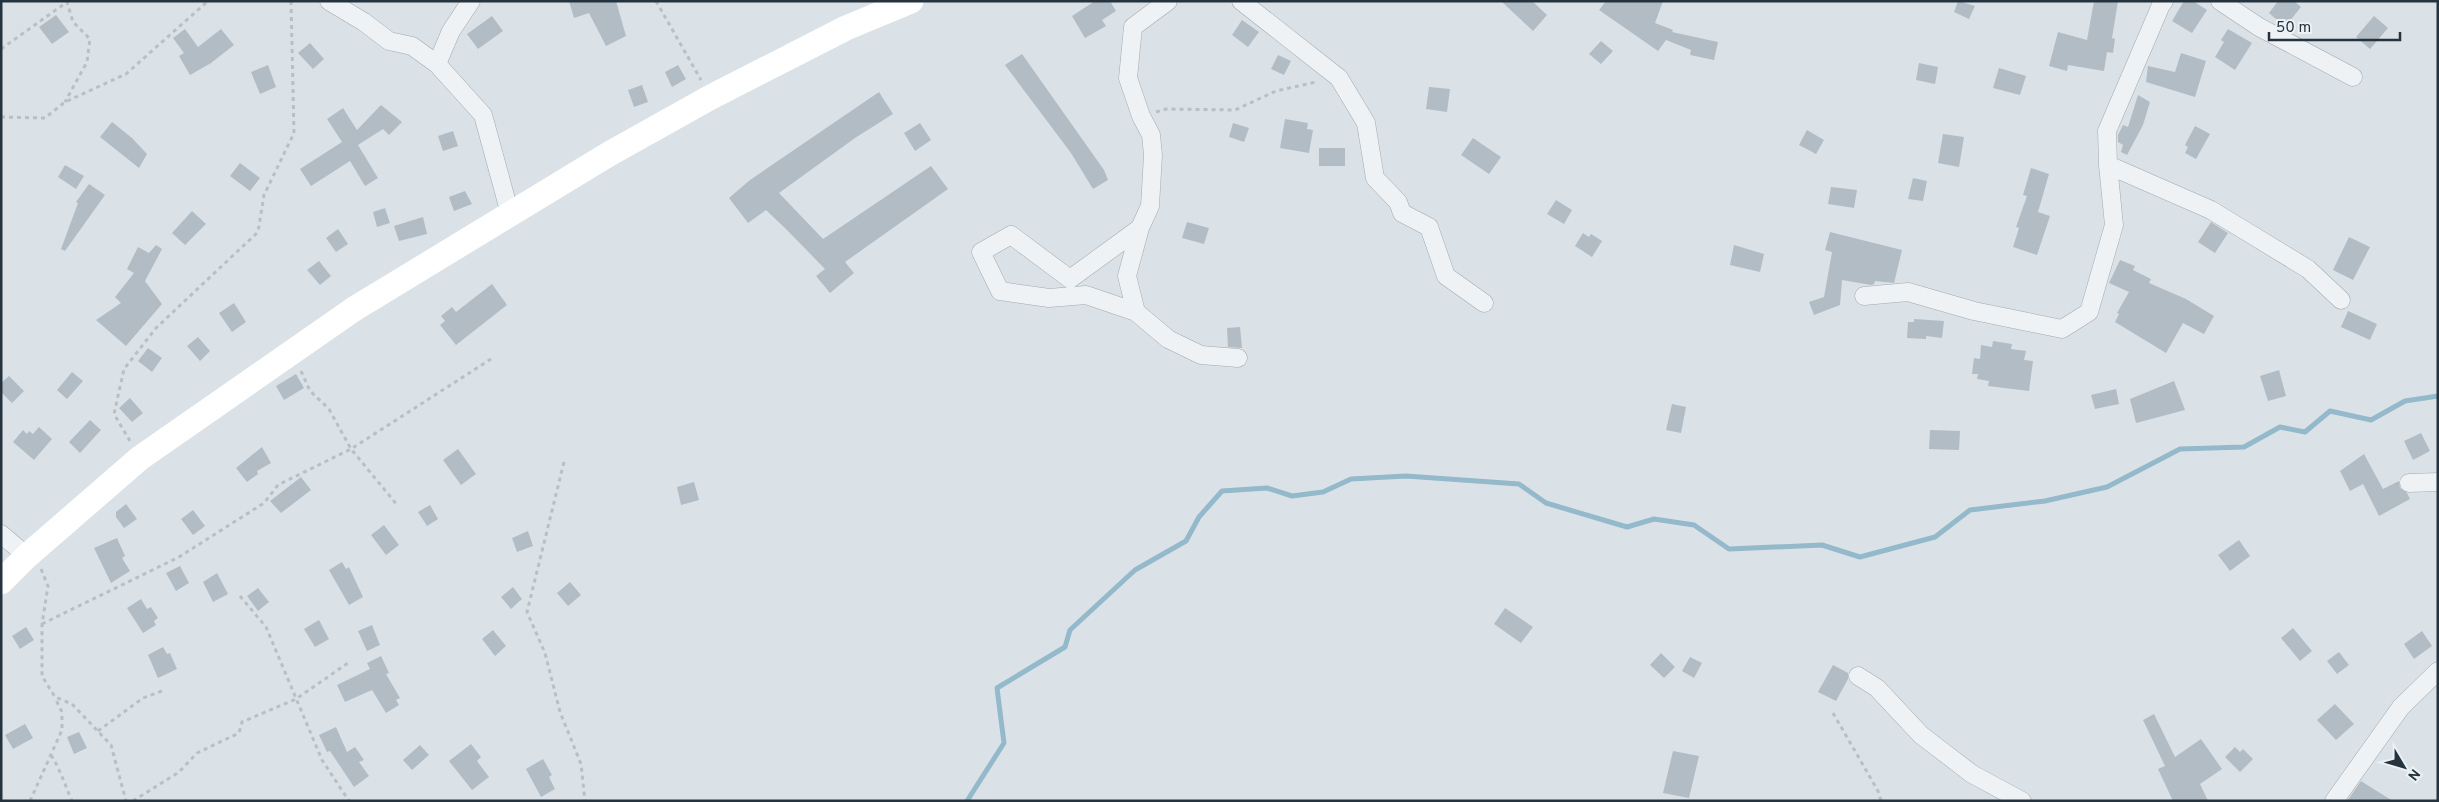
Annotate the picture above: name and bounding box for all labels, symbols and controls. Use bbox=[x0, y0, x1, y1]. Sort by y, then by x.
scale bar bbox=[2269, 10, 2400, 42]
text: 50 m bbox=[2276, 19, 2311, 38]
north arrow bbox=[2379, 742, 2429, 792]
text: N bbox=[2403, 765, 2423, 783]

